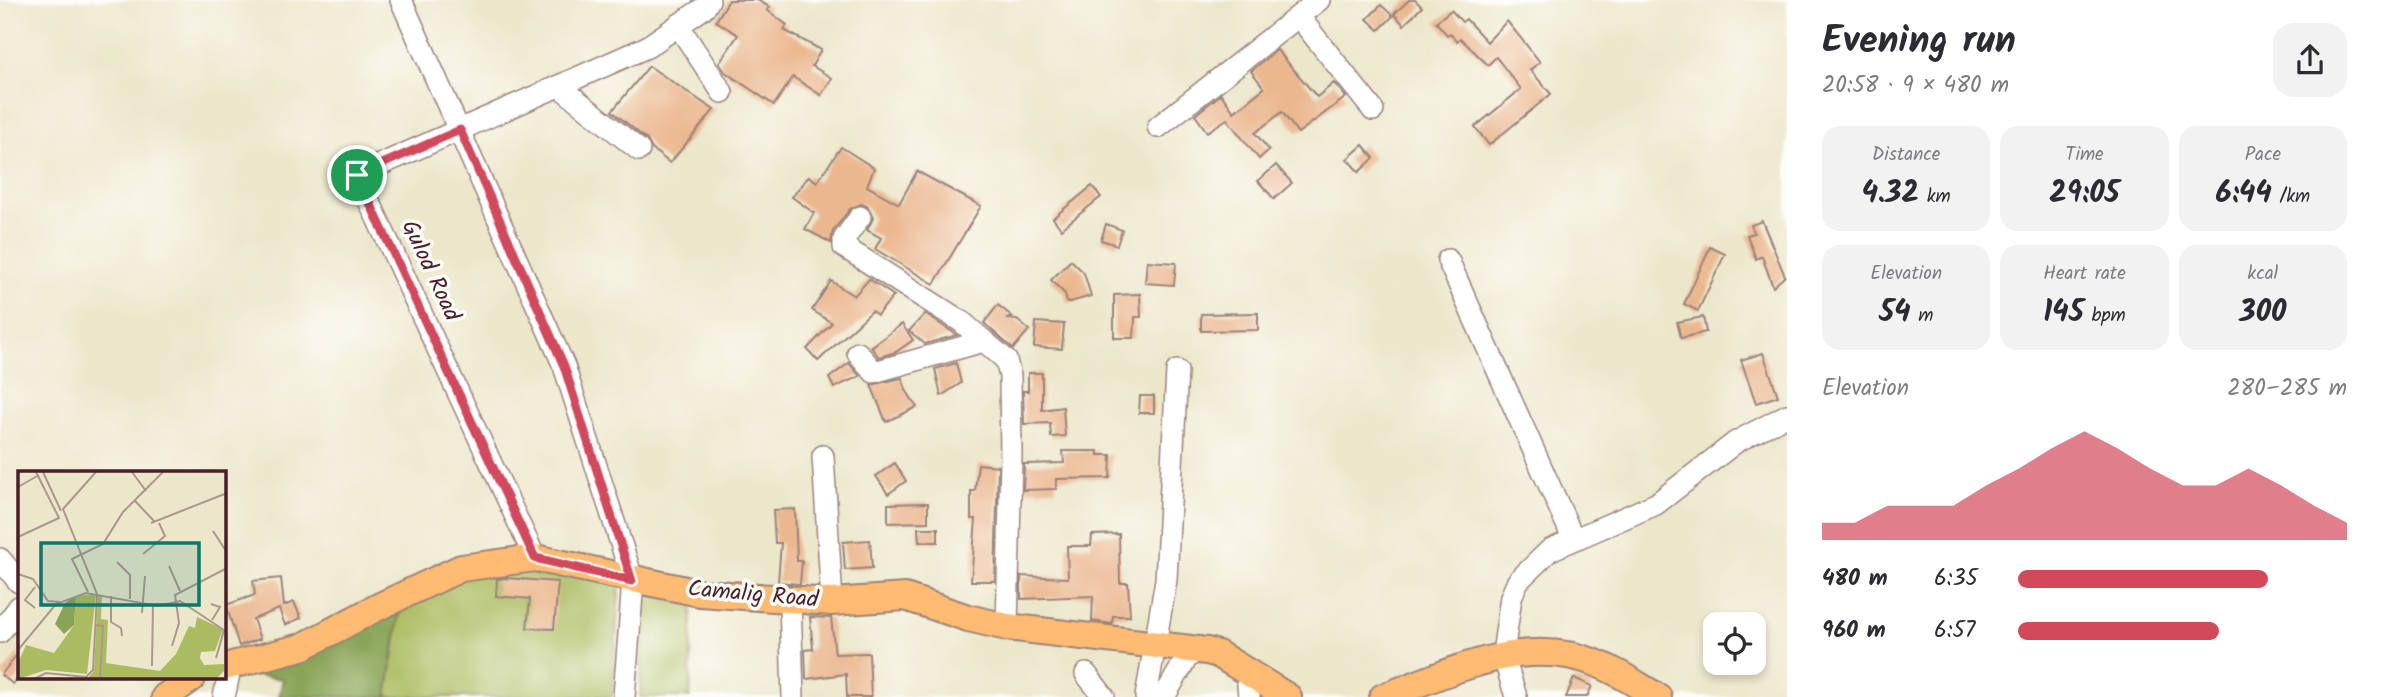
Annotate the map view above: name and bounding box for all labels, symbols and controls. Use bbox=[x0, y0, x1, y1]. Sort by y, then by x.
text: Evening run bbox=[1822, 12, 2016, 72]
button: share bbox=[2273, 23, 2347, 97]
text: 20:58 · 9 × 480 m bbox=[1822, 68, 2009, 104]
text: Distance bbox=[1872, 140, 1940, 170]
text: Time bbox=[2065, 140, 2104, 170]
text: Pace bbox=[2245, 140, 2281, 170]
pin bbox=[327, 145, 387, 205]
icon: arrive bbox=[338, 156, 376, 194]
text: 4.32 bbox=[1862, 170, 1919, 218]
text: 29:05 bbox=[2049, 170, 2120, 218]
text: 6:44 bbox=[2215, 170, 2272, 218]
text: km bbox=[1919, 182, 1951, 212]
text: /km bbox=[2272, 182, 2310, 212]
street label: Gulod Road bbox=[391, 214, 469, 328]
text: Elevation bbox=[1870, 259, 1942, 289]
text: Heart rate bbox=[2043, 259, 2126, 289]
text: kcal bbox=[2247, 259, 2278, 289]
text: 54 bbox=[1879, 289, 1911, 337]
text: 145 bbox=[2043, 289, 2084, 337]
text: 300 bbox=[2239, 289, 2286, 337]
text: m bbox=[1911, 301, 1933, 331]
text: bpm bbox=[2084, 301, 2126, 331]
text: Elevation bbox=[1822, 371, 1909, 407]
text: 280–285 m bbox=[2227, 371, 2347, 407]
inset map bbox=[18, 471, 226, 680]
text: 480 m bbox=[1822, 561, 1888, 597]
text: 6:35 bbox=[1934, 561, 1978, 597]
street label: Camalig Road bbox=[686, 571, 820, 619]
map controls bbox=[1703, 612, 1766, 675]
button: locate bbox=[1703, 612, 1766, 675]
text: 960 m bbox=[1822, 613, 1886, 649]
text: 6:57 bbox=[1934, 613, 1975, 649]

